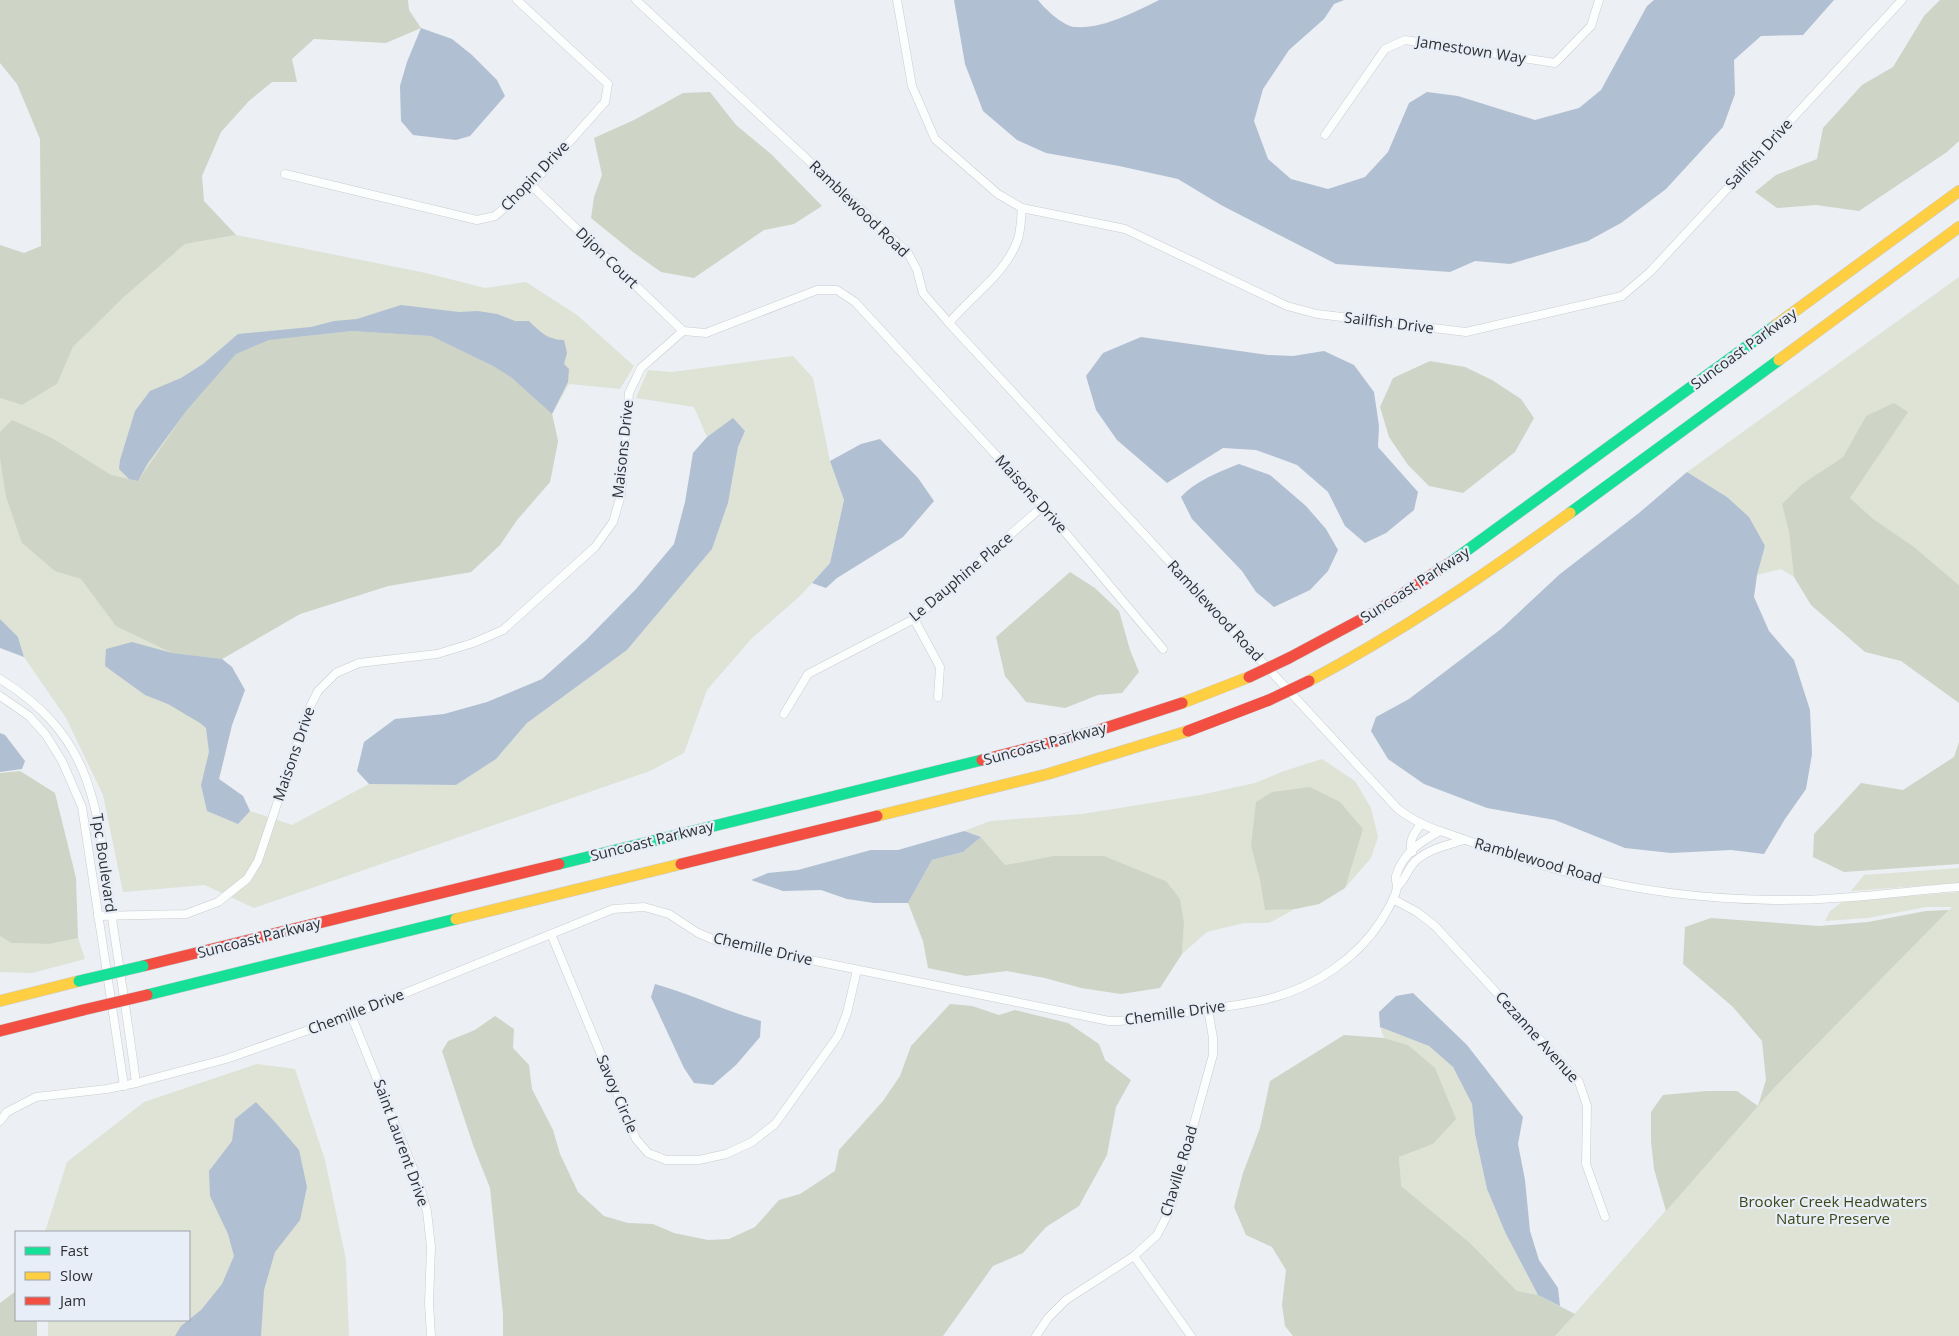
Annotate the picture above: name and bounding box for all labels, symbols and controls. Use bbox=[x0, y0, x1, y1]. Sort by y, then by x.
street label: Jamestown Way bbox=[1413, 30, 1528, 68]
street label: Sailfish Drive bbox=[1720, 114, 1796, 193]
street label: Chopin Drive bbox=[496, 136, 573, 215]
street label: Ramblewood Road bbox=[805, 155, 914, 261]
street label: Dijon Court bbox=[572, 222, 643, 292]
street label: Suncoast Parkway bbox=[1686, 303, 1801, 393]
street label: Sailfish Drive bbox=[1343, 307, 1435, 337]
street label: Maisons Drive bbox=[607, 399, 637, 499]
street label: Maisons Drive bbox=[991, 450, 1072, 537]
street label: Le Dauphine Place bbox=[905, 527, 1016, 625]
street label: Suncoast Parkway bbox=[1356, 541, 1473, 627]
street label: Ramblewood Road bbox=[1164, 555, 1268, 665]
street label: Maisons Drive bbox=[268, 704, 319, 804]
street label: Suncoast Parkway bbox=[981, 717, 1109, 769]
street label: Tpc Boulevard bbox=[88, 812, 122, 914]
street label: Suncoast Parkway bbox=[588, 815, 716, 865]
street label: Ramblewood Road bbox=[1472, 832, 1604, 888]
street label: Suncoast Parkway bbox=[195, 912, 323, 962]
street label: Chemille Drive bbox=[712, 927, 815, 969]
street label: Chemille Drive bbox=[305, 984, 407, 1039]
street label: Cezanne Avenue bbox=[1491, 986, 1584, 1086]
street label: Chemille Drive bbox=[1123, 995, 1226, 1029]
street label: Savoy Circle bbox=[592, 1051, 643, 1136]
street label: Saint Laurent Drive bbox=[370, 1076, 434, 1209]
street label: Chaville Road bbox=[1155, 1123, 1201, 1219]
park label: Brooker Creek Headwaters Nature Preserve bbox=[1739, 1191, 1927, 1228]
legend bbox=[15, 1231, 190, 1321]
text: Fast bbox=[60, 1240, 89, 1260]
text: Slow bbox=[60, 1265, 93, 1285]
text: Jam bbox=[58, 1290, 86, 1310]

